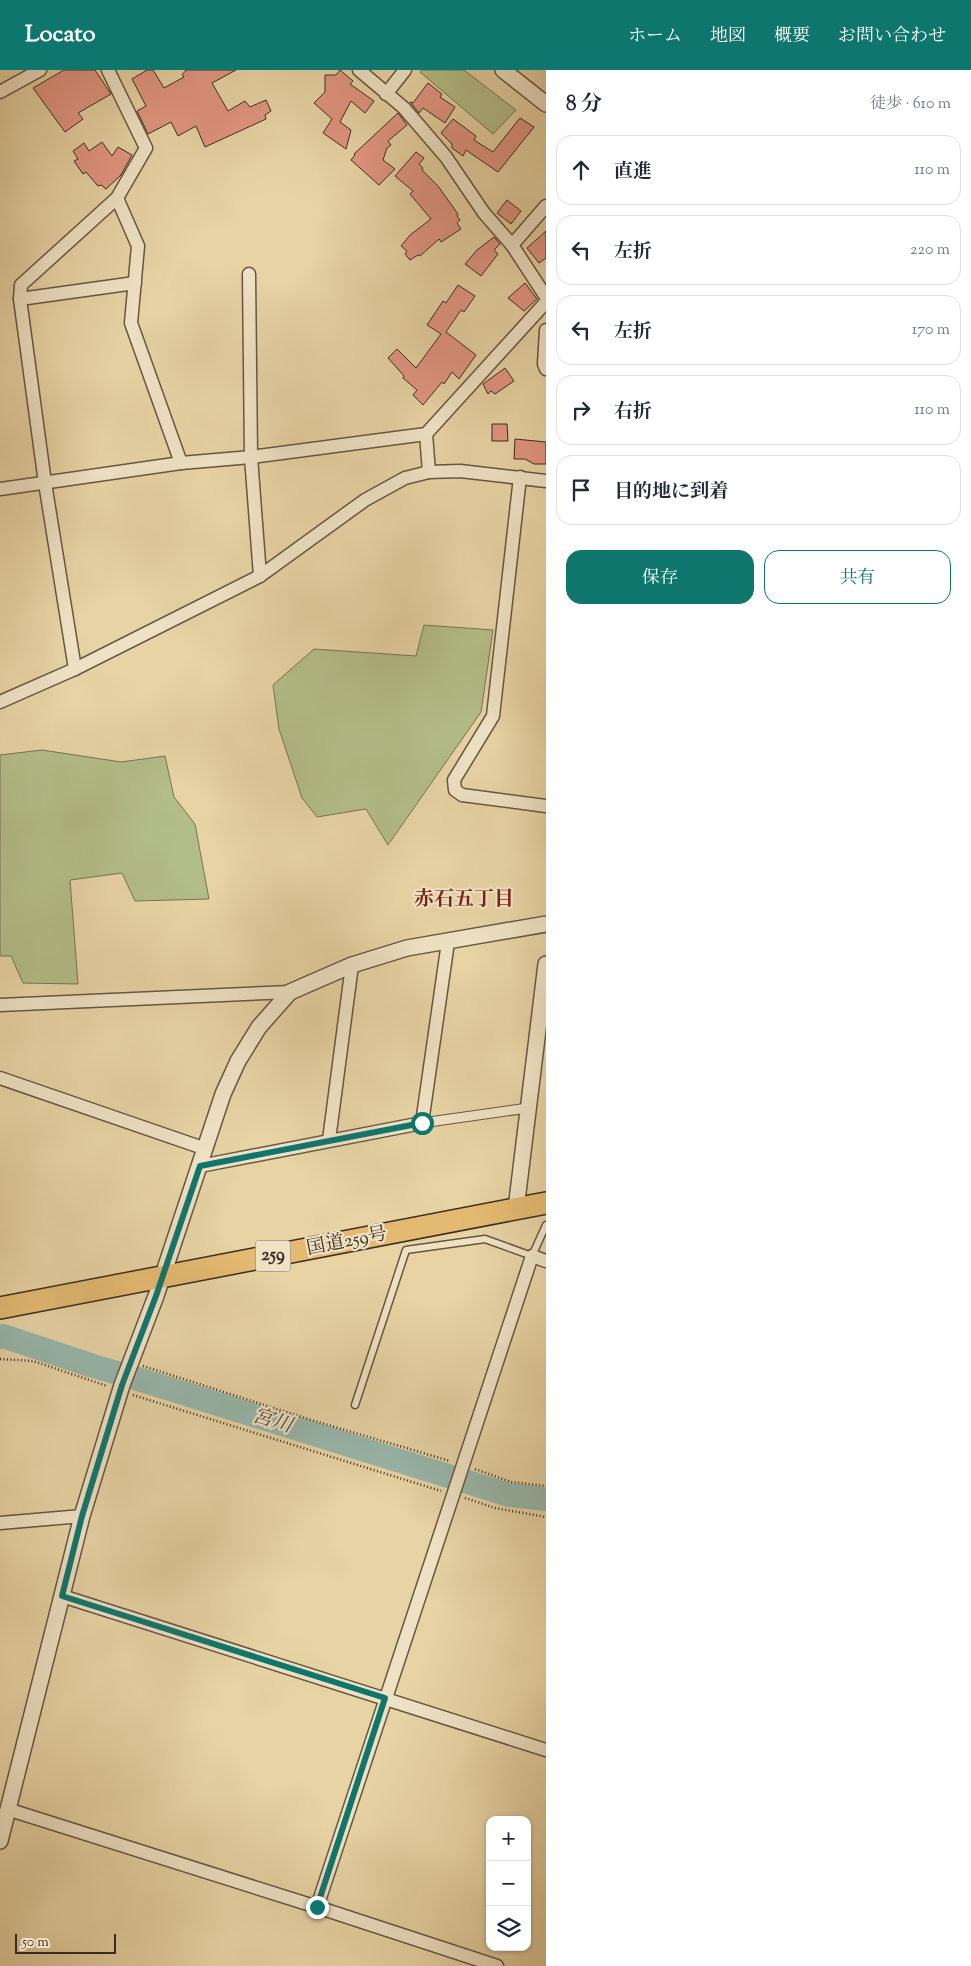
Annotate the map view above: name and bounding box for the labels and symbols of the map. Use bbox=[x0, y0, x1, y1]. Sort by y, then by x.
district label: 赤石五丁目 bbox=[414, 886, 514, 915]
route start bbox=[411, 1112, 434, 1135]
street label: 国道259号 bbox=[304, 1221, 390, 1263]
road number: 259 bbox=[256, 1240, 290, 1272]
water label: 宮川 bbox=[249, 1402, 297, 1442]
route end bbox=[306, 1896, 329, 1919]
scale bar bbox=[15, 1931, 116, 1954]

